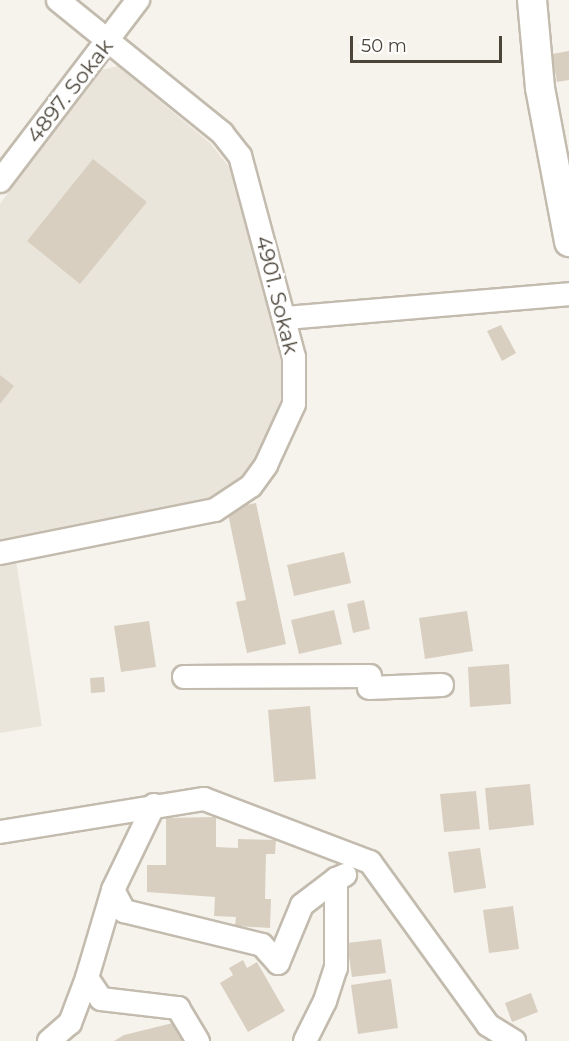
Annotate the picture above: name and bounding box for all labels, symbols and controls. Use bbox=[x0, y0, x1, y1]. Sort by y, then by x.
scale bar bbox=[353, 24, 504, 62]
street label: 4897. Sokak bbox=[22, 34, 118, 148]
text: 50 m bbox=[361, 35, 407, 57]
street label: 4901. Sokak bbox=[250, 233, 304, 357]

